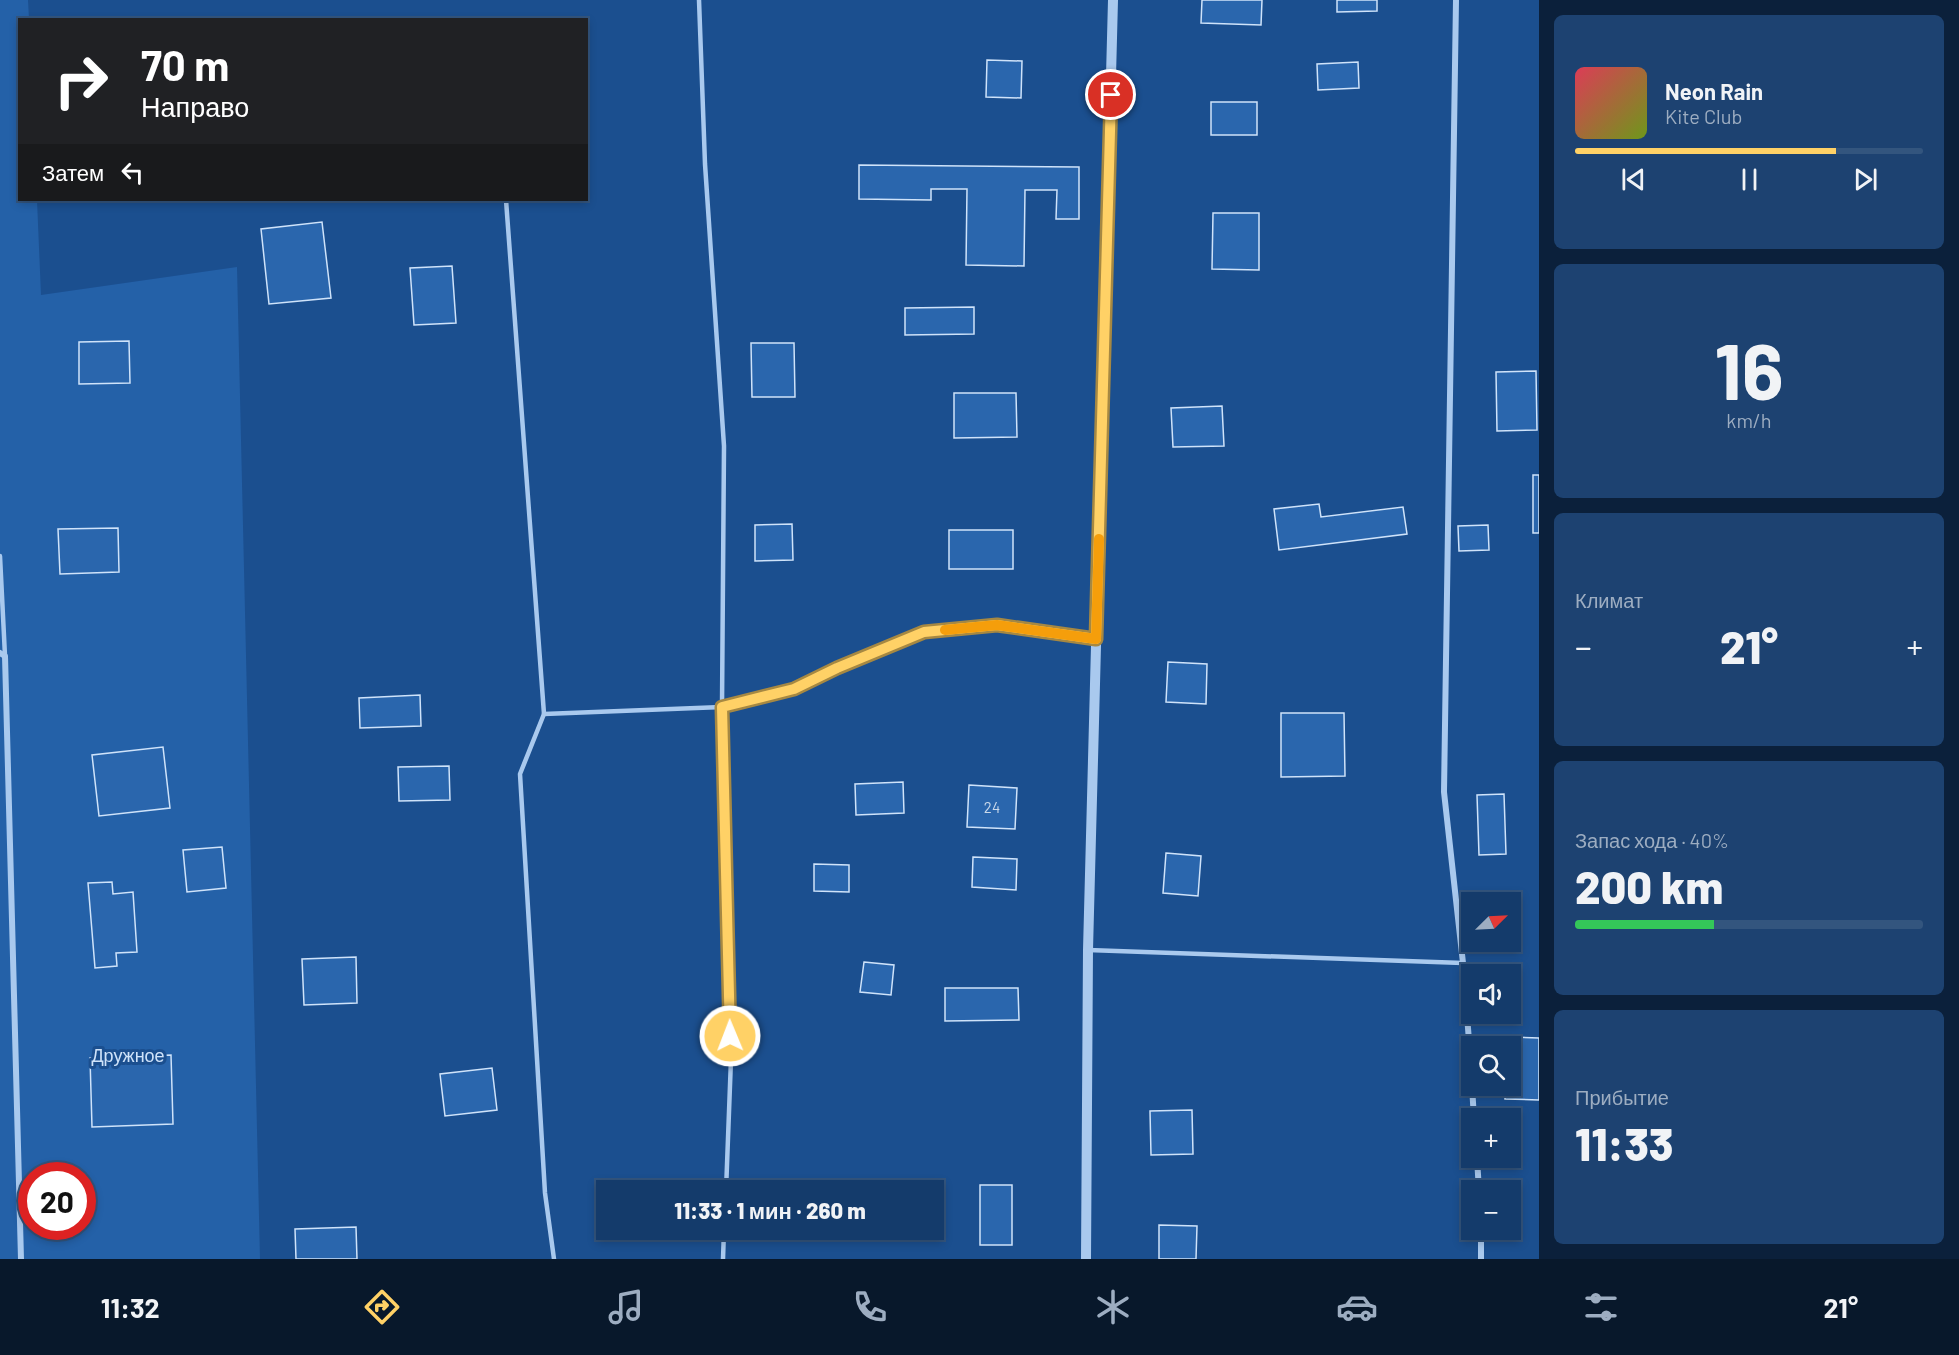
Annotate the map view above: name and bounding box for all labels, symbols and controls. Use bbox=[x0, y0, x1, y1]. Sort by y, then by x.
text: 70 m bbox=[141, 39, 229, 89]
icon: right bbox=[42, 42, 120, 120]
pin bbox=[1085, 69, 1136, 120]
icon: arrive bbox=[1094, 78, 1127, 111]
text: Neon Rain bbox=[1665, 78, 1763, 104]
text: Направо bbox=[141, 90, 249, 122]
text: Kite Club bbox=[1665, 104, 1742, 128]
icon: left bbox=[116, 156, 149, 189]
text: Затем bbox=[42, 159, 104, 185]
icon: previous bbox=[1617, 163, 1650, 196]
icon: pause bbox=[1733, 163, 1766, 196]
icon: next bbox=[1849, 163, 1882, 196]
text: 16 bbox=[1714, 322, 1784, 416]
text: km/h bbox=[1726, 408, 1772, 432]
text: Климат bbox=[1575, 588, 1643, 612]
text: 21° bbox=[1720, 619, 1778, 673]
text: − bbox=[1575, 626, 1592, 666]
text: + bbox=[1906, 626, 1923, 666]
house number: 24 bbox=[984, 798, 1000, 816]
text: Запас хода · 40% bbox=[1575, 828, 1729, 852]
text: 200 km bbox=[1575, 859, 1723, 913]
north arrow bbox=[1461, 892, 1521, 952]
map controls bbox=[1461, 892, 1521, 1240]
button: sound bbox=[1461, 964, 1521, 1024]
position arrow bbox=[698, 1004, 762, 1068]
button: search bbox=[1461, 1036, 1521, 1096]
park label: Дружное bbox=[91, 1044, 165, 1066]
text: Прибытие bbox=[1575, 1085, 1669, 1109]
button: + bbox=[1461, 1108, 1521, 1168]
text: 11:33 bbox=[1575, 1116, 1673, 1170]
speed limit sign: 20 bbox=[18, 1162, 96, 1240]
button: − bbox=[1461, 1180, 1521, 1240]
text: 11:33 · 1 мин · 260 m bbox=[674, 1197, 866, 1223]
icon: directions bbox=[361, 1286, 403, 1328]
icon: music bbox=[605, 1286, 647, 1328]
icon: phone bbox=[849, 1286, 891, 1328]
icon: climate bbox=[1092, 1286, 1134, 1328]
icon: car bbox=[1336, 1286, 1378, 1328]
icon: filters bbox=[1580, 1286, 1622, 1328]
text: 11:32 bbox=[101, 1291, 160, 1323]
text: 21° bbox=[1823, 1291, 1858, 1323]

